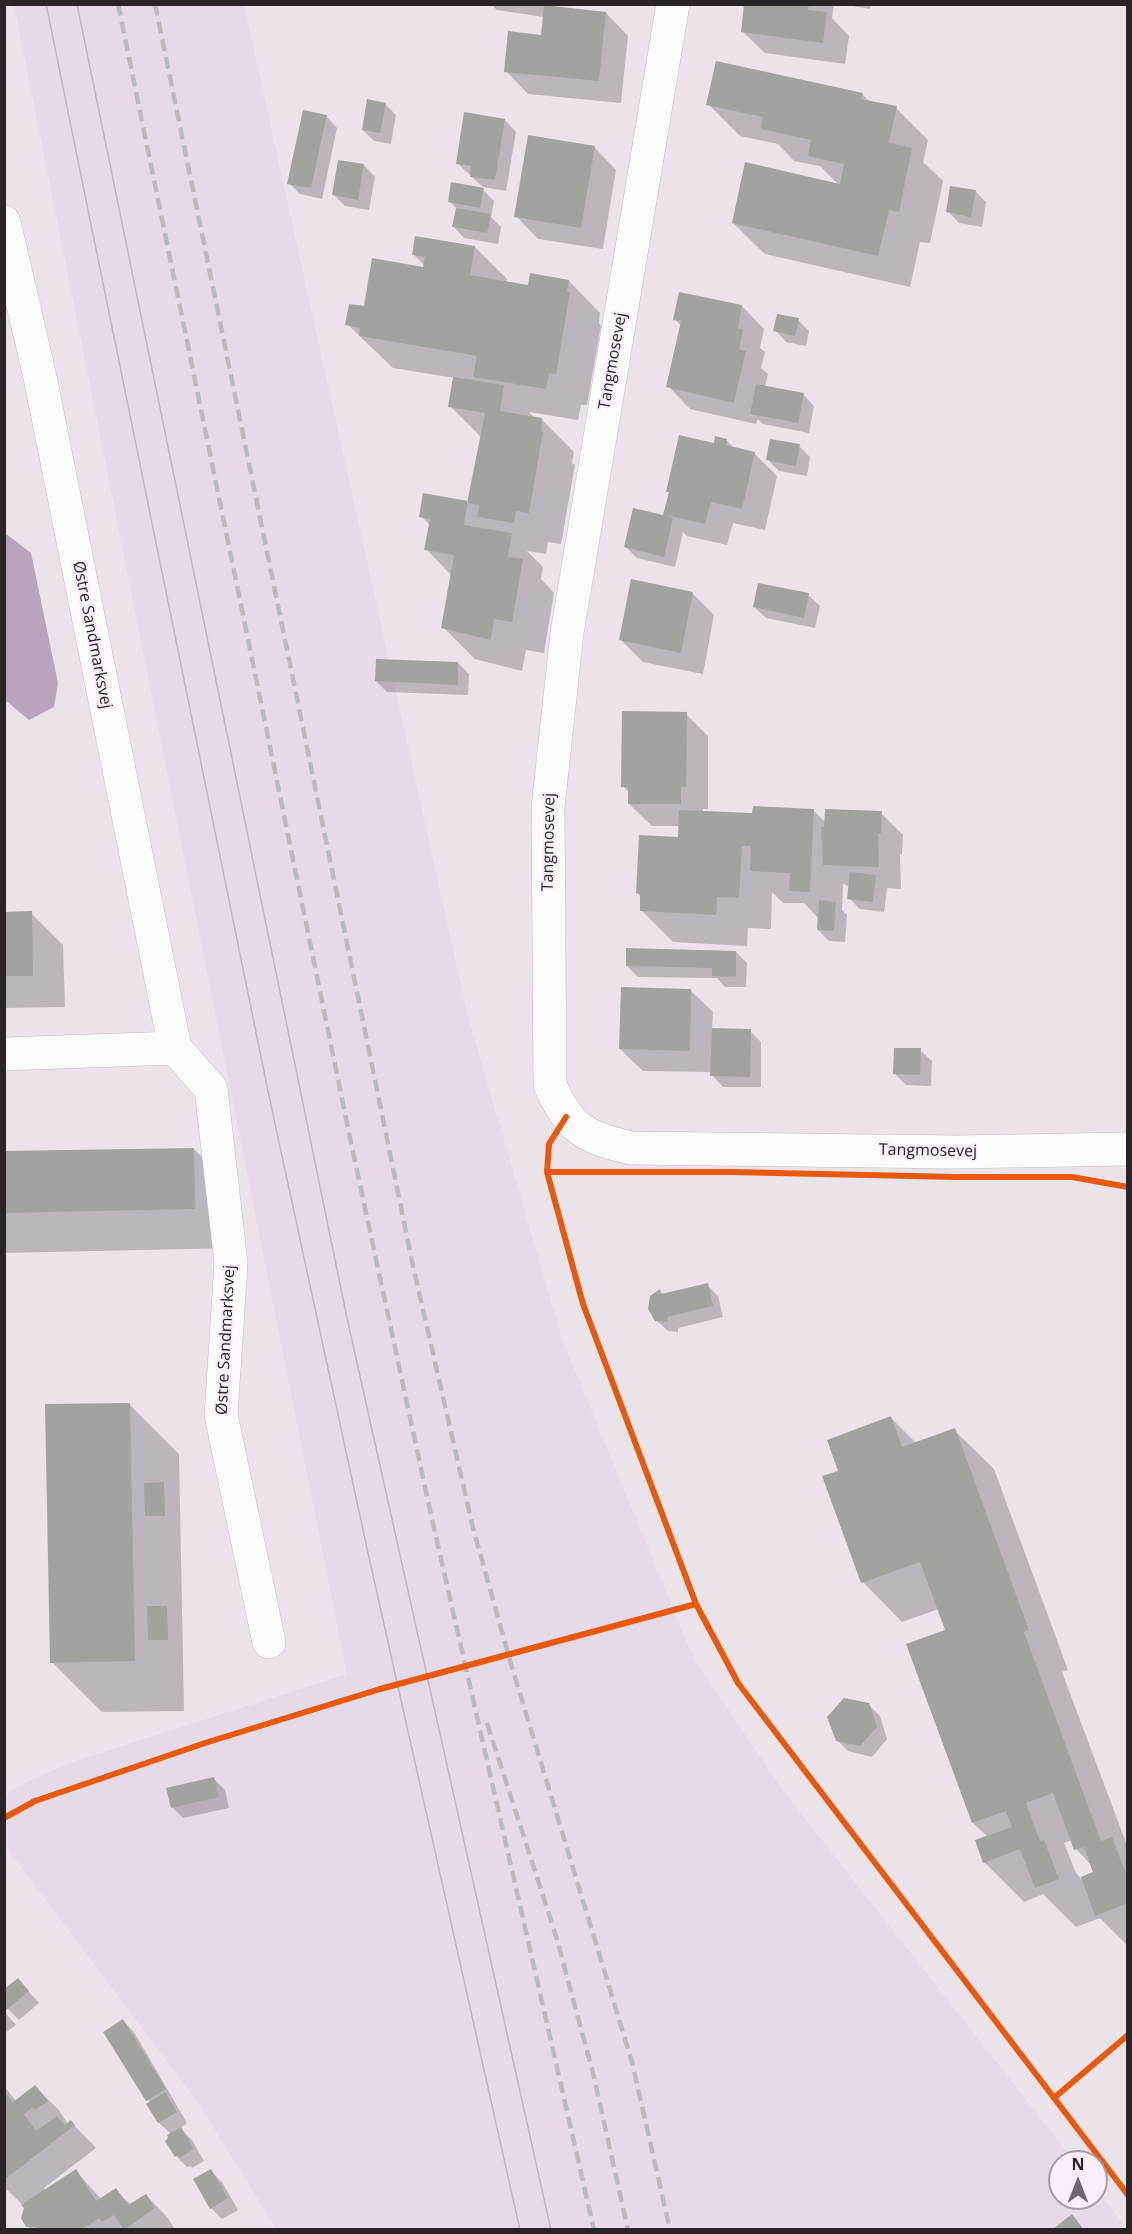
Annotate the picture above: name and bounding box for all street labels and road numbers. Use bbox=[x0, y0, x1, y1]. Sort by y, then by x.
street label: Tangmosevej bbox=[595, 311, 631, 411]
street label: Østre Sandmarksvej bbox=[68, 560, 116, 710]
street label: Tangmosevej bbox=[539, 793, 559, 891]
street label: Tangmosevej bbox=[879, 1141, 977, 1161]
street label: Østre Sandmarksvej bbox=[212, 1265, 240, 1415]

